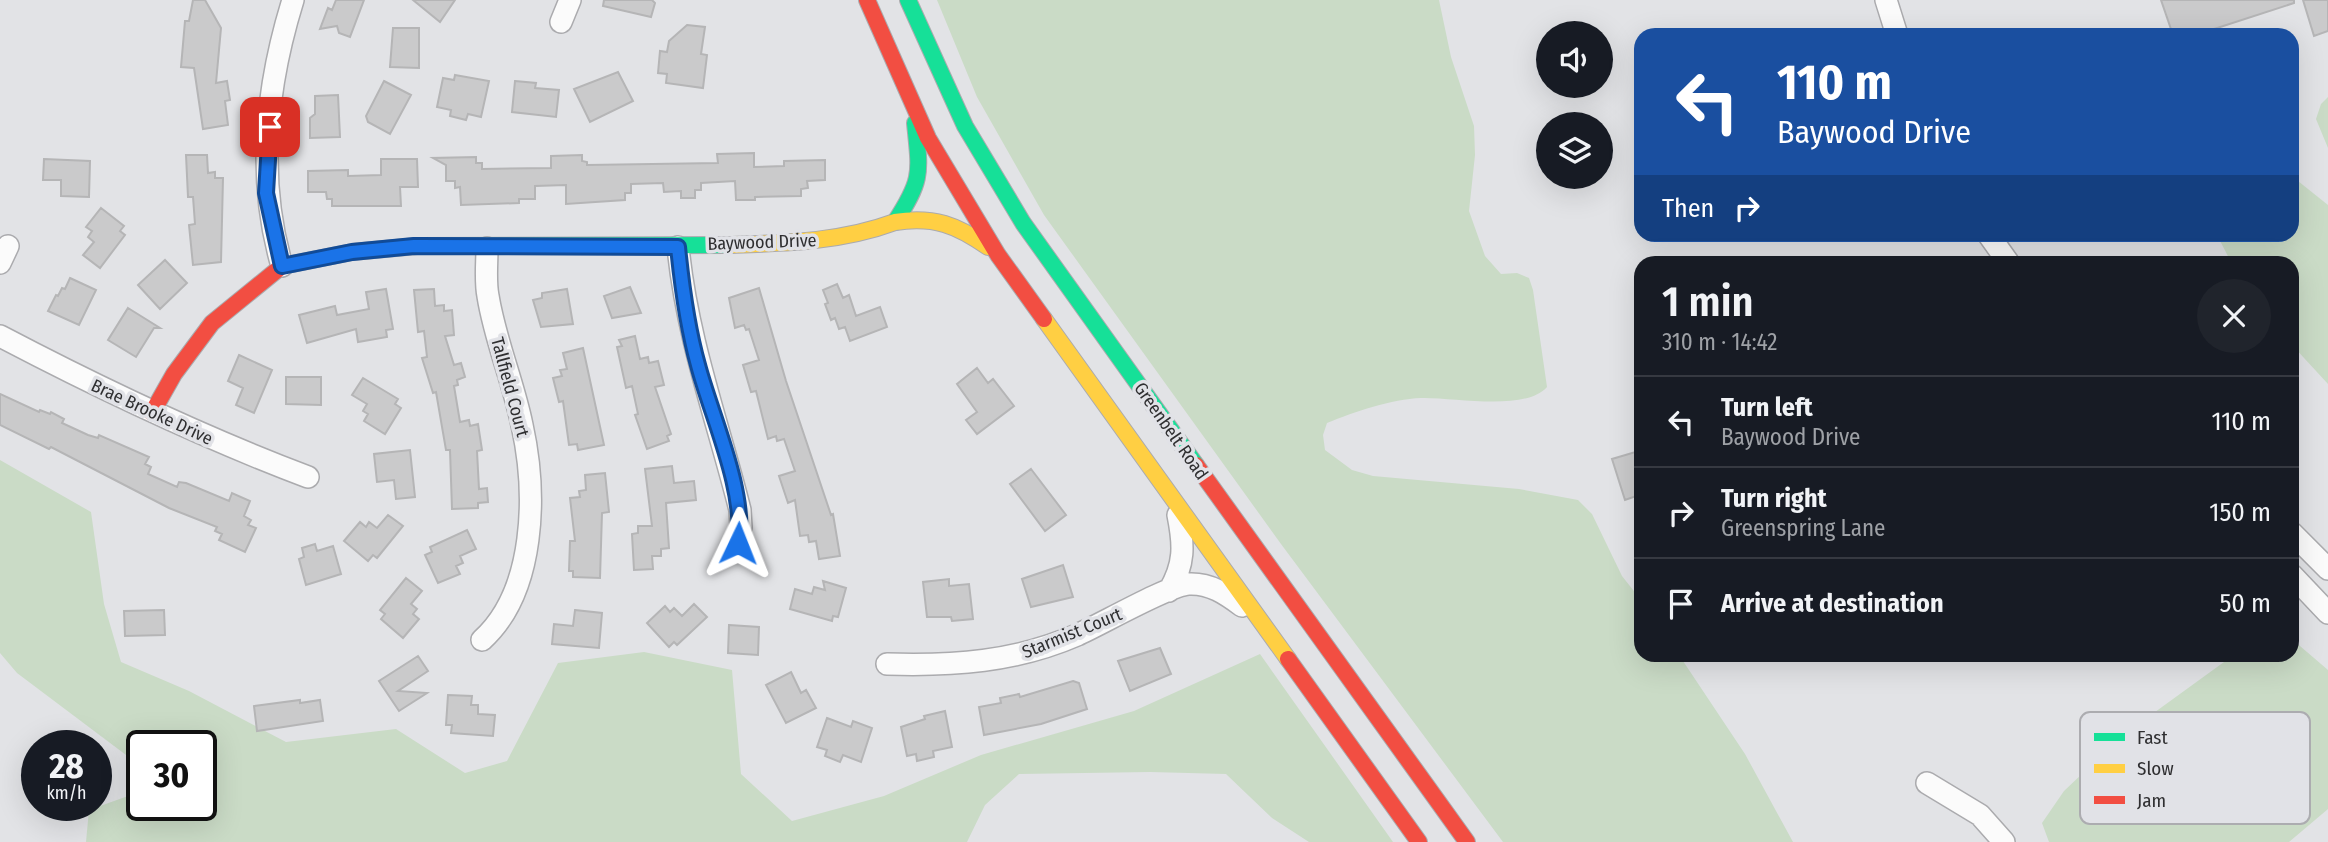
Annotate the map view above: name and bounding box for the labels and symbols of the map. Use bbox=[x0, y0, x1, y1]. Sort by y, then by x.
pin bbox=[240, 97, 300, 157]
street label: Baywood Drive bbox=[707, 229, 817, 255]
street label: Tallfield Court bbox=[486, 335, 534, 439]
street label: Brae Brooke Drive bbox=[88, 374, 216, 450]
street label: Greenbelt Road bbox=[1129, 378, 1213, 484]
position arrow bbox=[701, 506, 775, 580]
street label: Starmist Court bbox=[1019, 603, 1125, 663]
legend bbox=[2080, 712, 2310, 824]
text: Fast bbox=[2137, 726, 2168, 749]
speed limit sign: 30 bbox=[126, 730, 217, 821]
text: Slow bbox=[2137, 757, 2174, 780]
text: Jam bbox=[2137, 789, 2166, 812]

